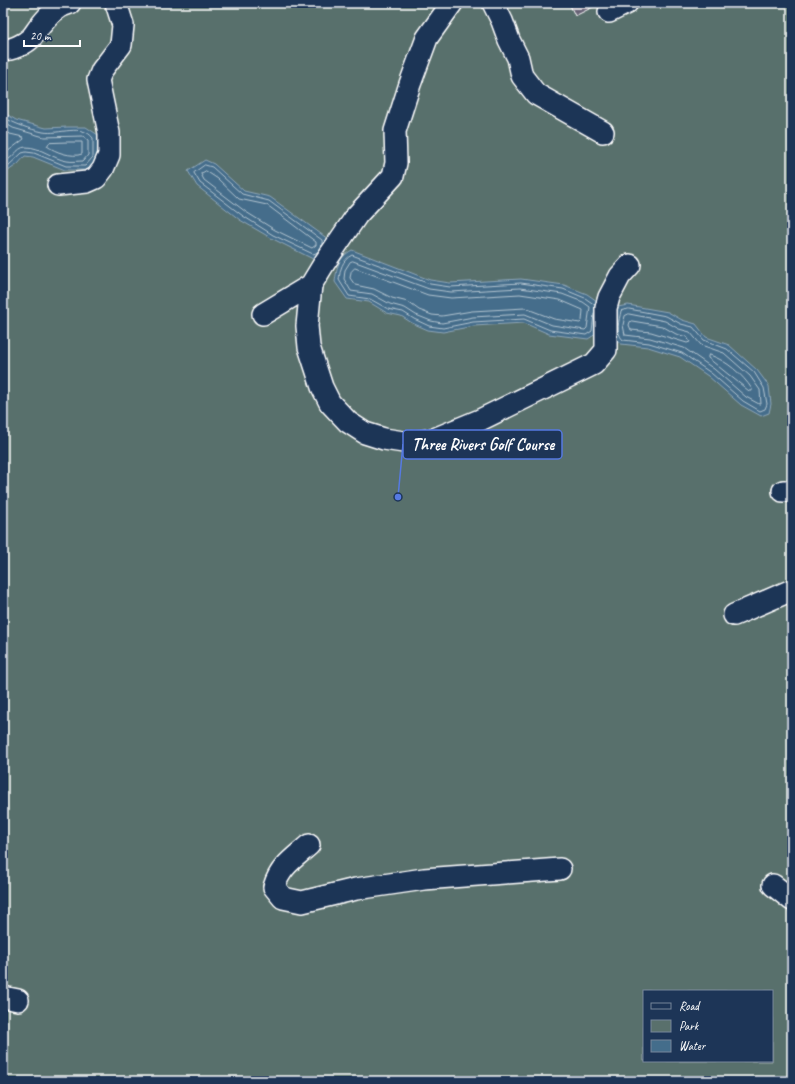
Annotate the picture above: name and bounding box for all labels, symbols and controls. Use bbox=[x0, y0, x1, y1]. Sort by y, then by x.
scale bar bbox=[24, 22, 80, 48]
text: 20 m bbox=[30, 28, 52, 44]
callout: Three Rivers Golf Course bbox=[403, 430, 562, 459]
text: Three Rivers Golf Course bbox=[412, 434, 556, 455]
legend bbox=[643, 990, 773, 1062]
text: Road bbox=[679, 998, 701, 1014]
text: Park bbox=[679, 1018, 700, 1034]
text: Water bbox=[679, 1038, 707, 1054]

